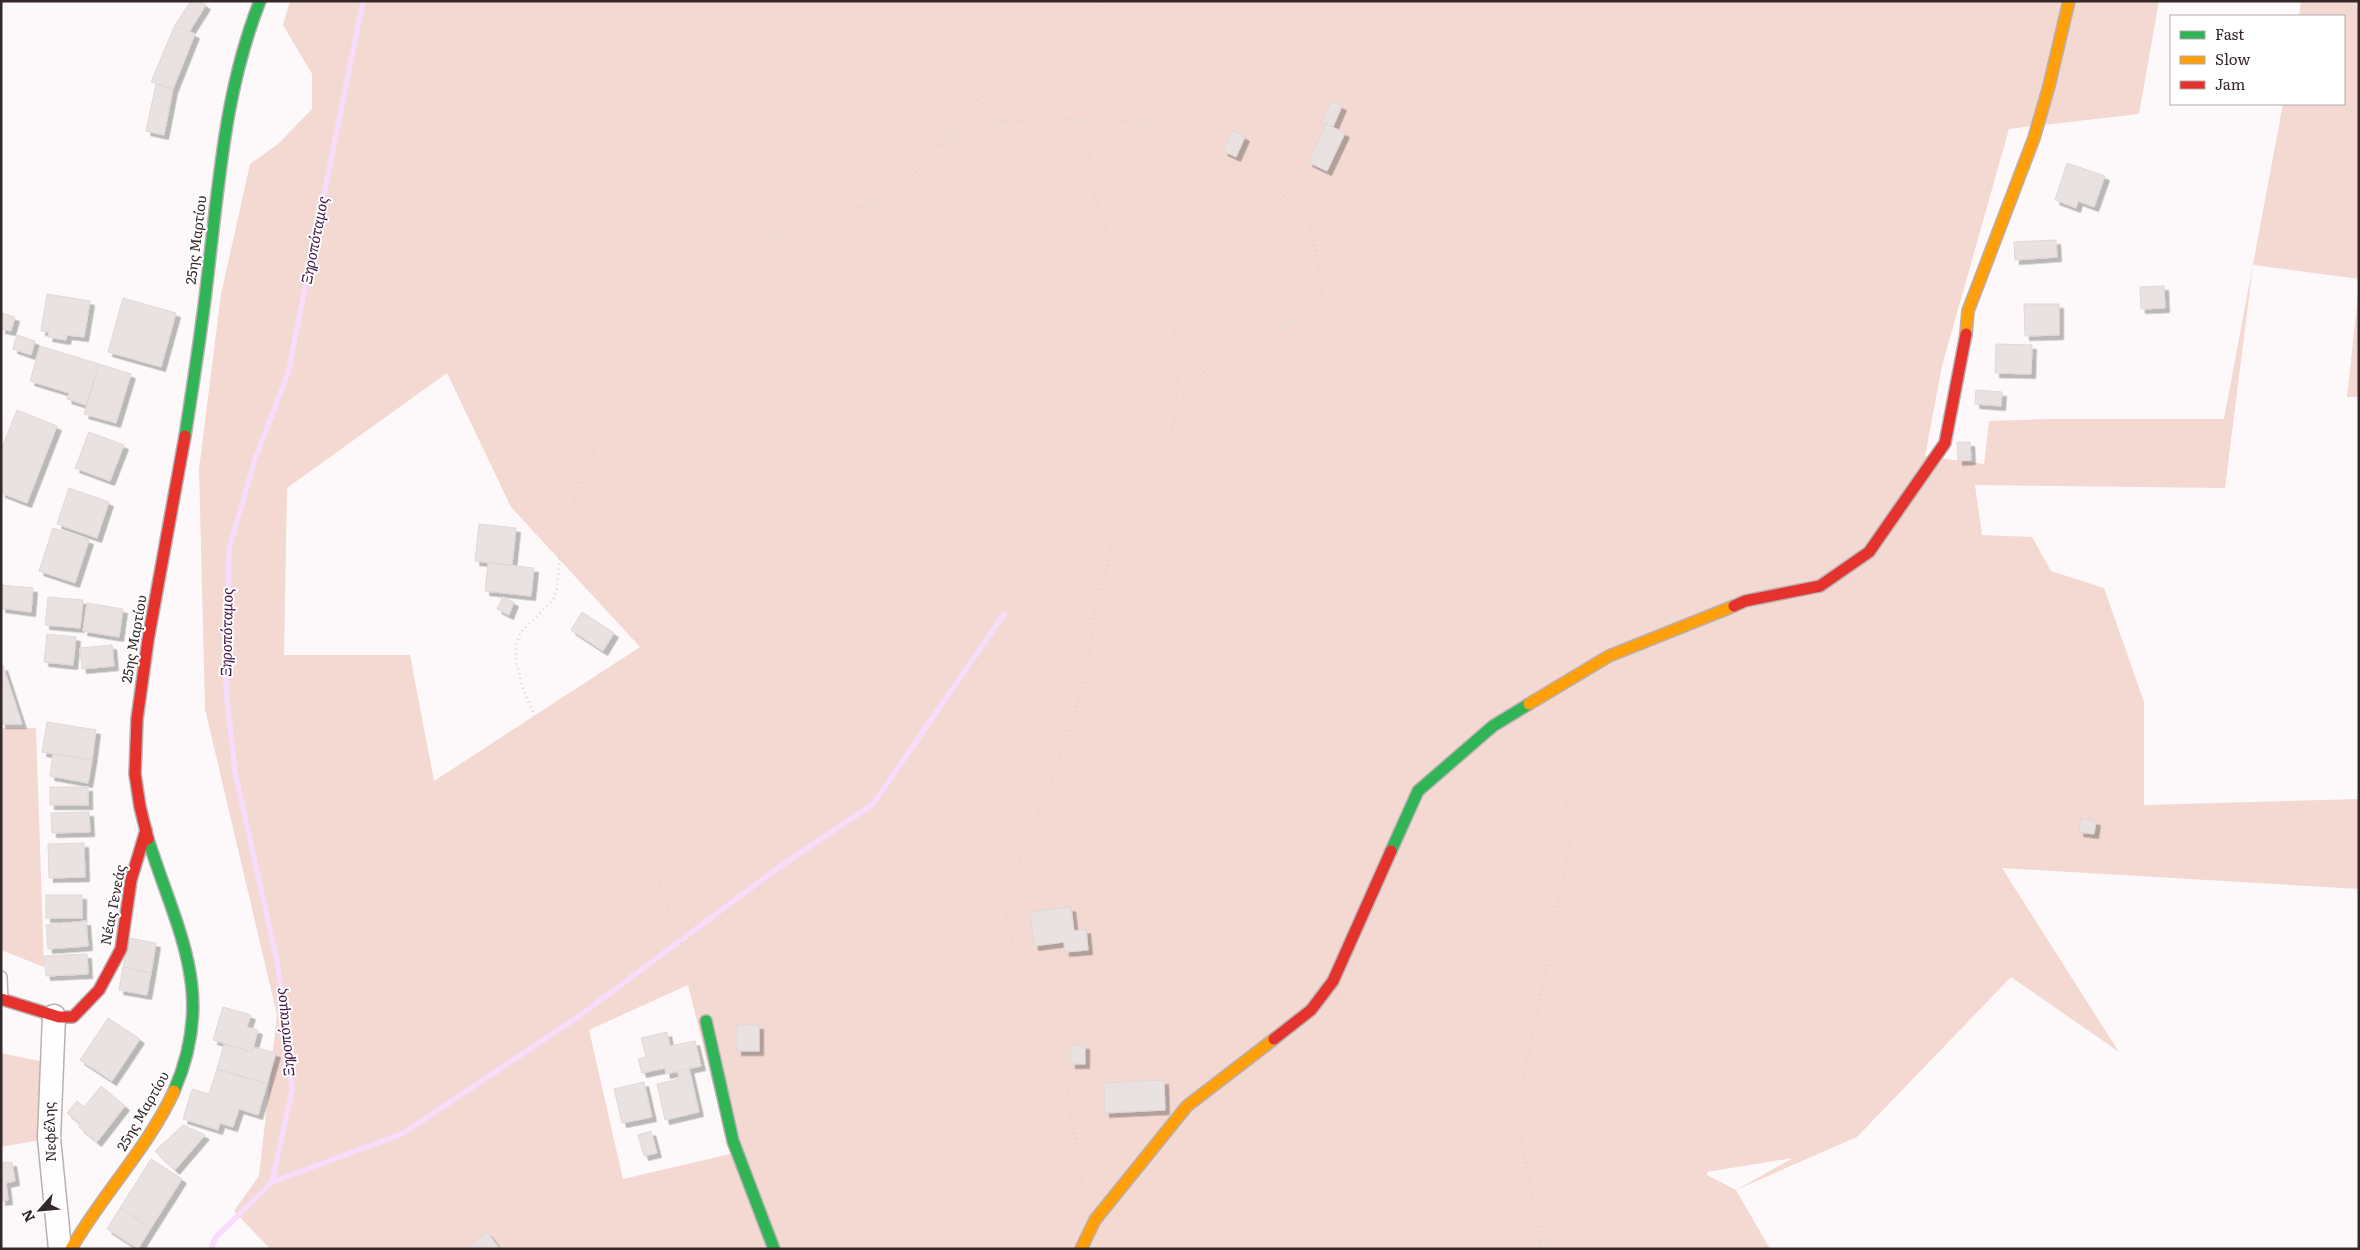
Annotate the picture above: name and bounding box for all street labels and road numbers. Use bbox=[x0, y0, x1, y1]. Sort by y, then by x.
street label: 25ης Μαρτίου bbox=[180, 194, 210, 285]
street label: 25ης Μαρτίου bbox=[115, 593, 151, 685]
street label: Νέας Γενεάς bbox=[94, 863, 130, 947]
street label: 25ης Μαρτίου bbox=[111, 1067, 173, 1154]
street label: Νεφέλης bbox=[38, 1102, 60, 1162]

